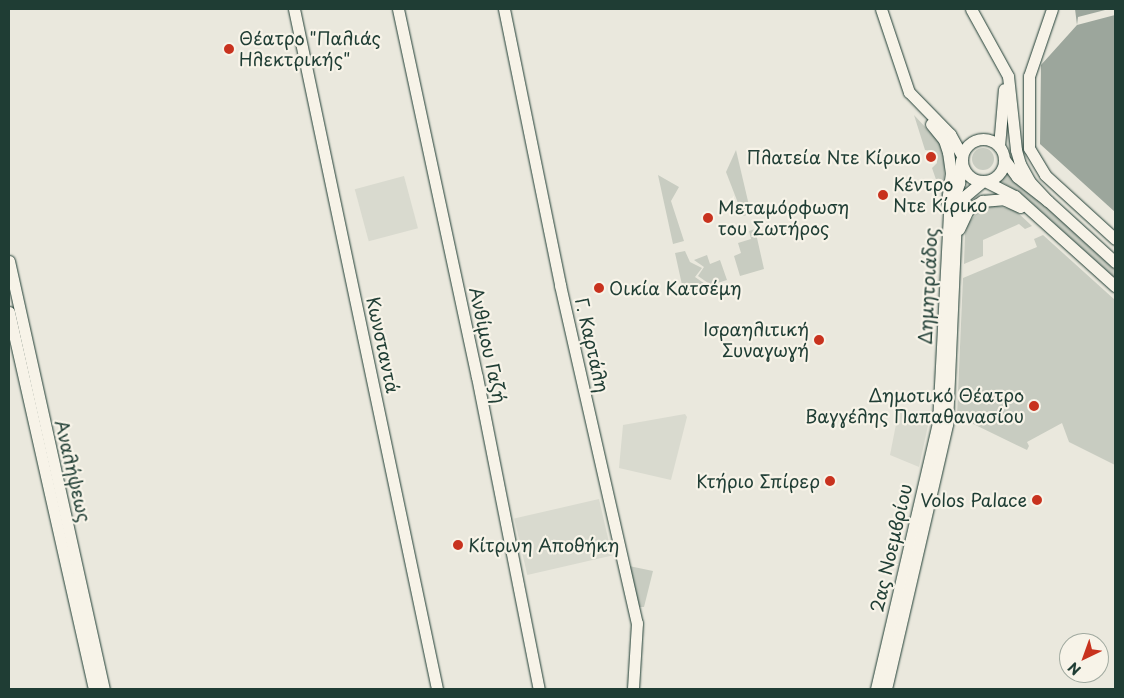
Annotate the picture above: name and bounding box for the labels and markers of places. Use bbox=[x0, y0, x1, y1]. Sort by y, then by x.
place label: Θέατρο "Παλιάς Ηλεκτρικής" bbox=[239, 28, 382, 70]
marker: Θέατρο "Παλιάς Ηλεκτρικής" bbox=[223, 43, 235, 55]
place label: Πλατεία Ντε Κίρικο bbox=[747, 146, 921, 168]
marker: Πλατεία Ντε Κίρικο bbox=[925, 151, 937, 163]
place label: Κέντρο Ντε Κίρικο bbox=[893, 174, 987, 216]
marker: Κέντρο Ντε Κίρικο bbox=[877, 189, 889, 201]
place label: Μεταμόρφωση του Σωτήρος bbox=[718, 197, 849, 240]
marker: Μεταμόρφωση του Σωτήρος bbox=[702, 212, 714, 224]
place label: Οικία Κατσέμη bbox=[609, 277, 741, 299]
marker: Οικία Κατσέμη bbox=[593, 282, 605, 294]
place label: Ισραηλιτική Συναγωγή bbox=[703, 319, 809, 362]
marker: Ισραηλιτική Συναγωγή bbox=[813, 334, 825, 346]
place label: Δημοτικό Θέατρο Βαγγέλης Παπαθανασίου bbox=[804, 385, 1024, 428]
marker: Δημοτικό Θέατρο Βαγγέλης Παπαθανασίου bbox=[1028, 400, 1040, 412]
place label: Κτήριο Σπίρερ bbox=[696, 470, 820, 492]
marker: Κτήριο Σπίρερ bbox=[824, 475, 836, 487]
place label: Volos Palace bbox=[920, 489, 1027, 511]
marker: Volos Palace bbox=[1031, 494, 1043, 506]
place label: Κίτρινη Αποθήκη bbox=[468, 534, 620, 556]
marker: Κίτρινη Αποθήκη bbox=[452, 539, 464, 551]

